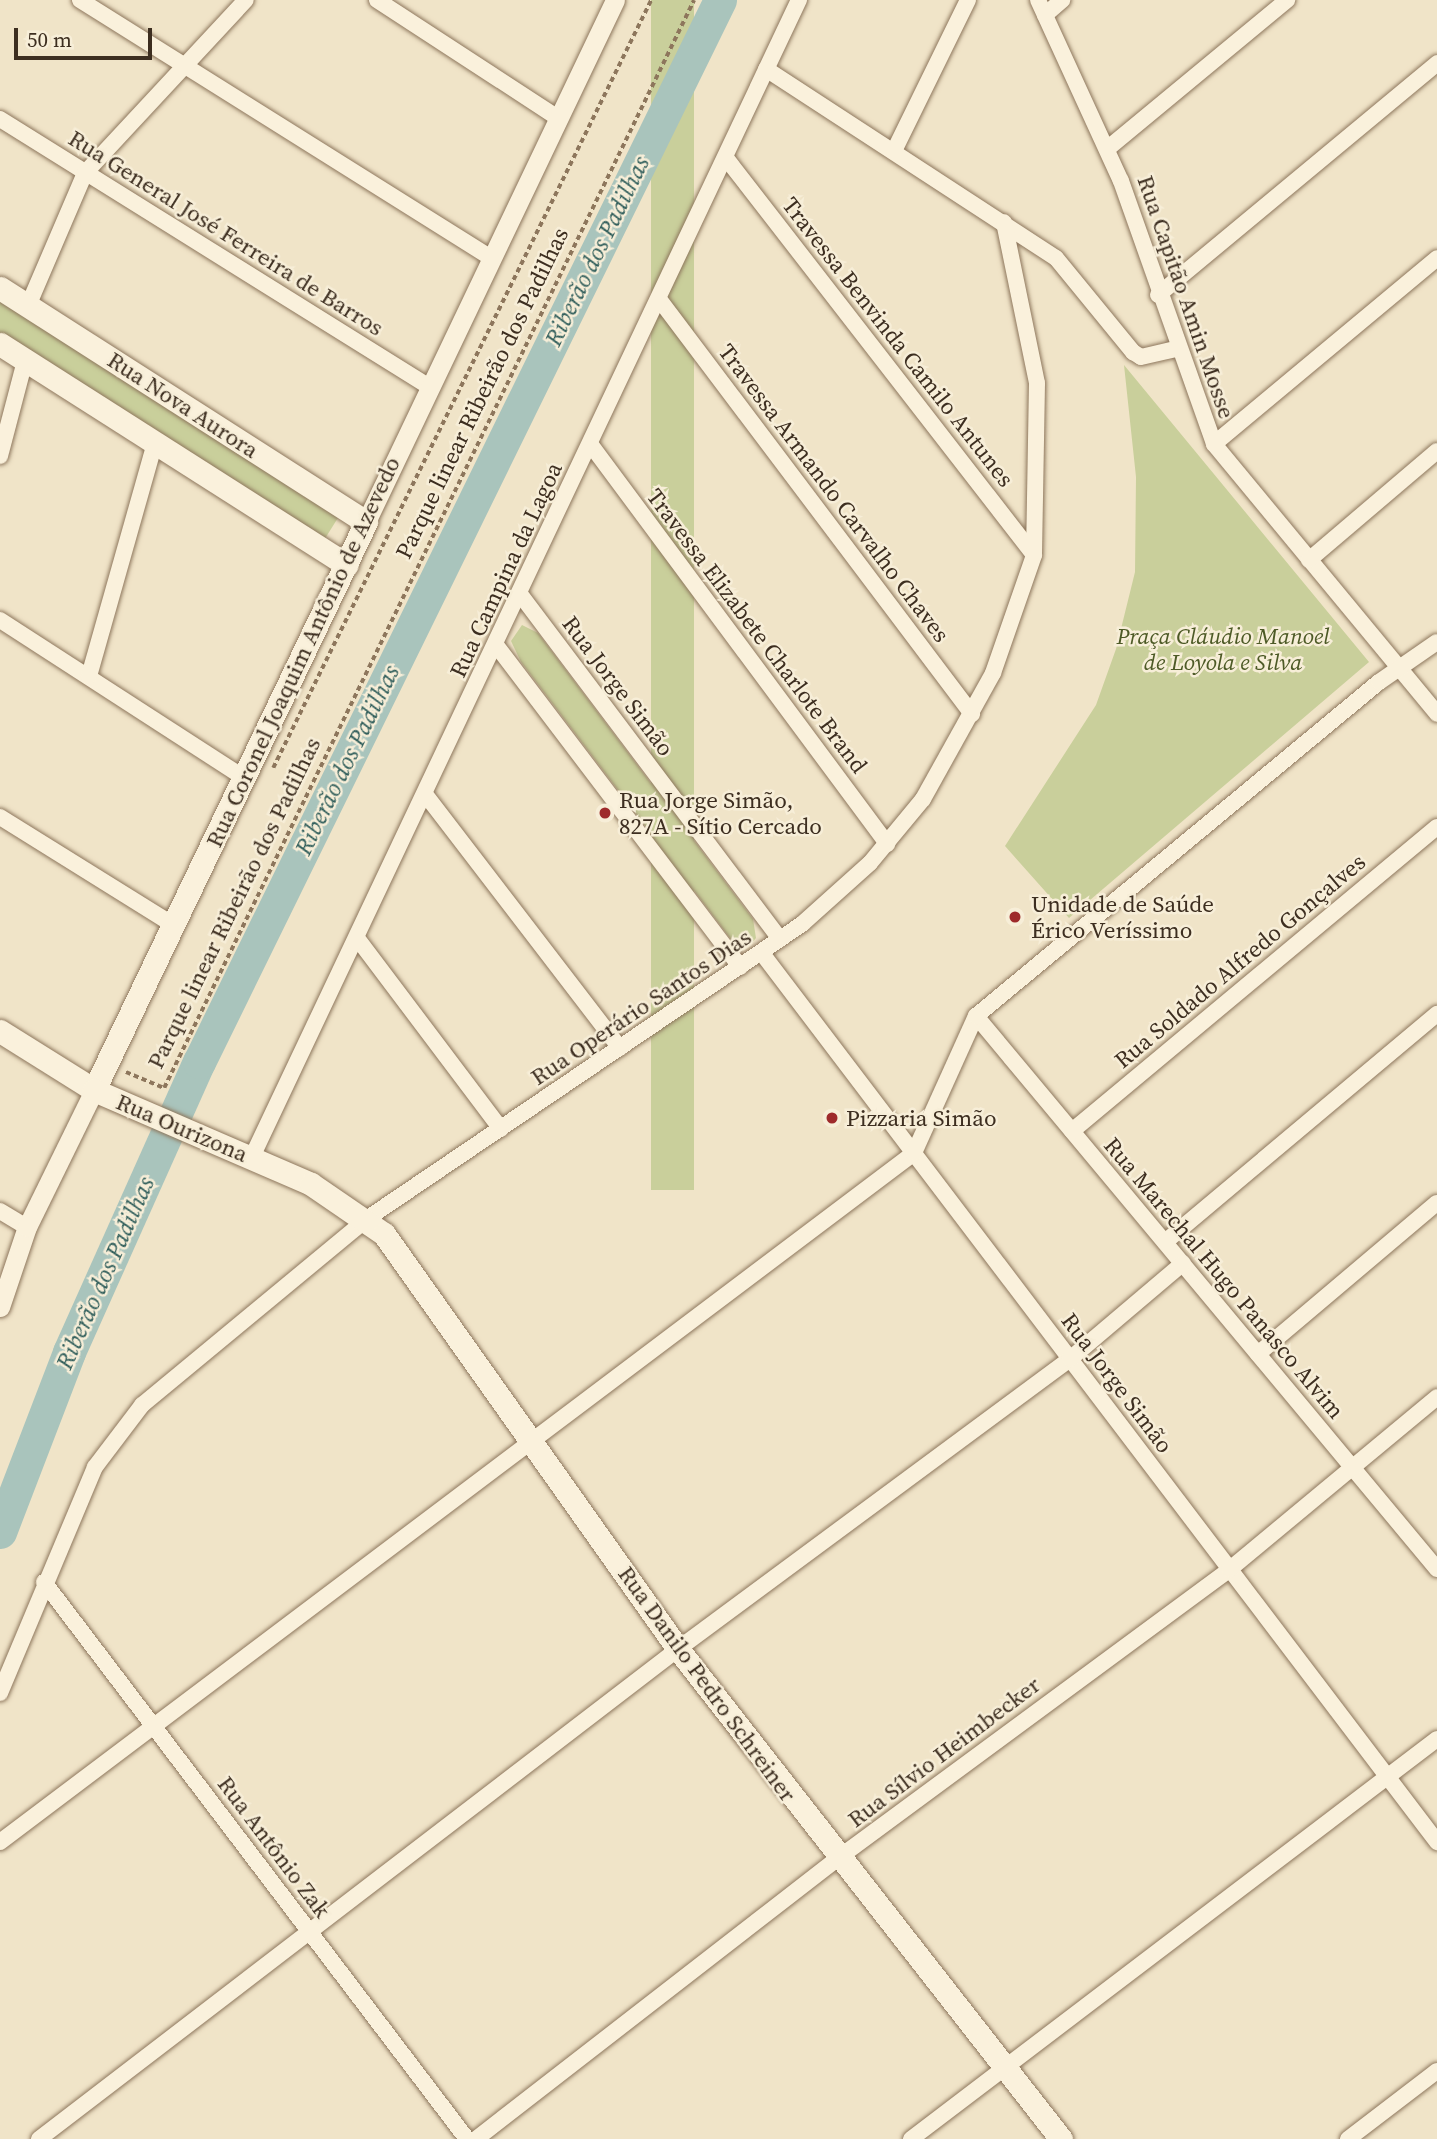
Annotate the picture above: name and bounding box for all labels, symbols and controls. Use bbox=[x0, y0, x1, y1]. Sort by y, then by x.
scale bar bbox=[18, 14, 156, 58]
text: 50 m bbox=[27, 25, 72, 54]
street label: Rua General José Ferreira de Barros bbox=[63, 124, 389, 342]
water label: Riberão dos Padilhas bbox=[539, 151, 655, 351]
street label: Rua Capitão Amin Mosse bbox=[1131, 172, 1241, 422]
street label: Travessa Benvinda Camilo Antunes bbox=[776, 192, 1020, 492]
street label: Parque linear Ribeirão dos Padilhas bbox=[390, 223, 574, 563]
street label: Travessa Armando Carvalho Chaves bbox=[713, 338, 955, 648]
street label: Rua Nova Aurora bbox=[102, 346, 264, 464]
street label: Rua Coronel Joaquim Antônio de Azevedo bbox=[200, 452, 406, 852]
street label: Rua Campina da Lagoa bbox=[444, 458, 568, 682]
street label: Travessa Elizabete Charlote Brand bbox=[641, 483, 873, 779]
street label: Rua Jorge Simão bbox=[556, 611, 680, 761]
park label: Praça Cláudio Manoel de Loyola e Silva bbox=[1116, 622, 1330, 676]
water label: Riberão dos Padilhas bbox=[289, 660, 405, 860]
street label: Parque linear Ribeirão dos Padilhas bbox=[142, 733, 326, 1073]
place label: Rua Jorge Simão, 827A - Sítio Cercado bbox=[619, 786, 822, 840]
marker: Rua Jorge Simão, 827A - Sítio Cercado bbox=[597, 805, 613, 821]
street label: Rua Soldado Alfredo Gonçalves bbox=[1109, 848, 1371, 1074]
place label: Unidade de Saúde Érico Veríssimo bbox=[1031, 890, 1214, 944]
marker: Unidade de Saúde Érico Veríssimo bbox=[1005, 907, 1025, 927]
street label: Rua Operário Santos Dias bbox=[526, 923, 756, 1091]
street label: Rua Ourizona bbox=[112, 1088, 252, 1168]
place label: Pizzaria Simão bbox=[846, 1104, 997, 1132]
marker: Pizzaria Simão bbox=[824, 1110, 840, 1126]
street label: Rua Marechal Hugo Panasco Alvim bbox=[1098, 1132, 1350, 1424]
water label: Riberão dos Padilhas bbox=[50, 1172, 160, 1374]
street label: Rua Jorge Simão bbox=[1055, 1308, 1179, 1458]
street label: Rua Danilo Pedro Schreiner bbox=[612, 1561, 802, 1807]
street label: Rua Sílvio Heimbecker bbox=[842, 1671, 1046, 1833]
street label: Rua Antônio Zak bbox=[212, 1771, 336, 1923]

